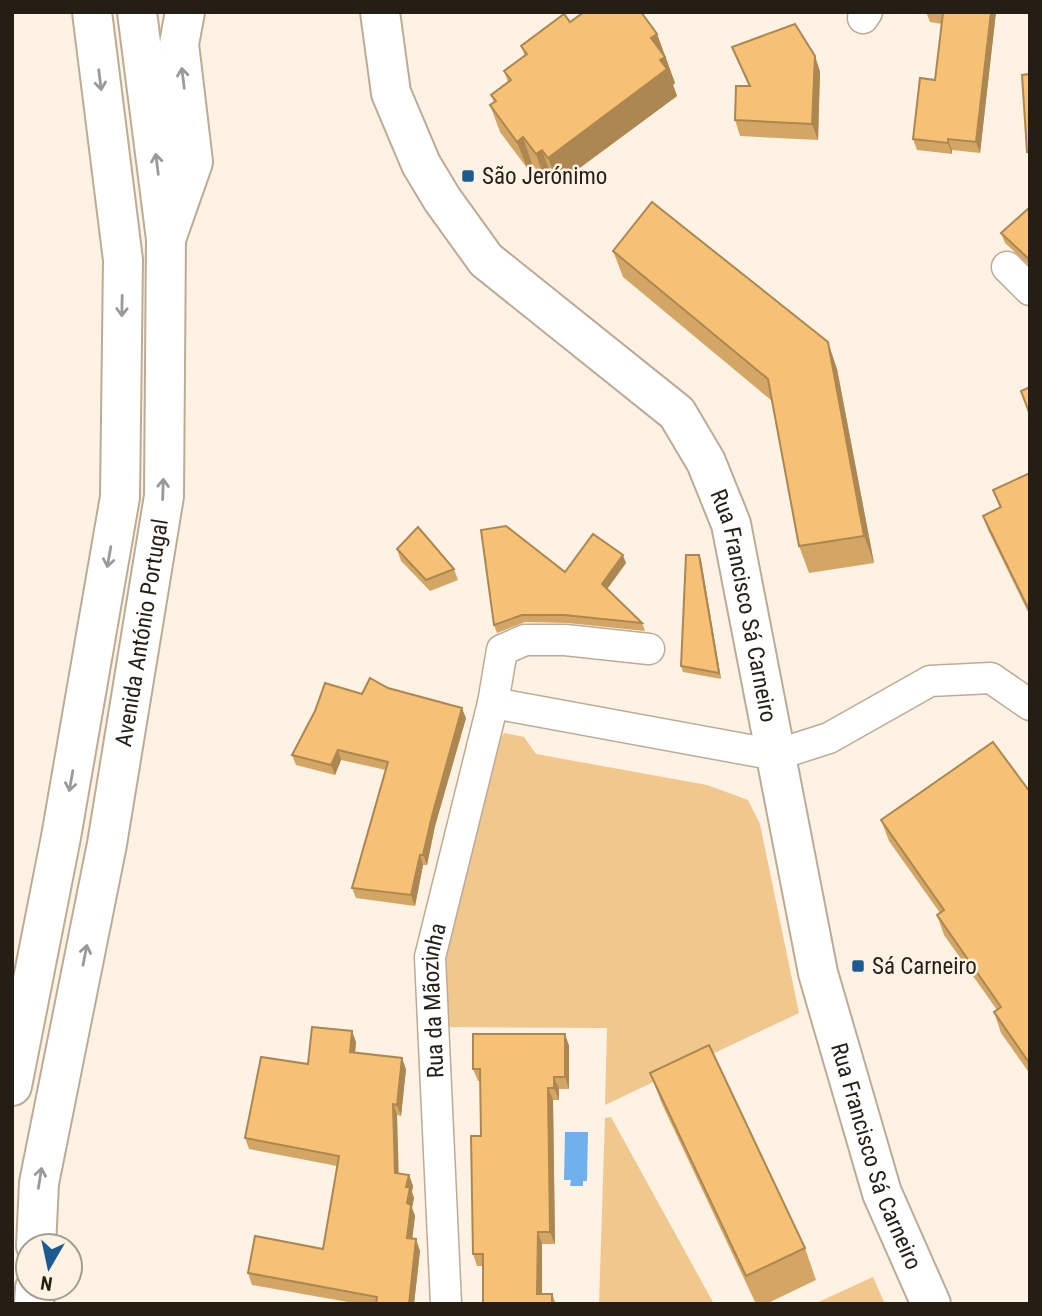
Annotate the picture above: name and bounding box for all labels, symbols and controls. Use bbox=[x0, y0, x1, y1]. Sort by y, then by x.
one-way arrow bbox=[176, 67, 189, 90]
one-way arrow bbox=[94, 68, 107, 91]
one-way arrow bbox=[150, 153, 163, 176]
place label: São Jerónimo bbox=[482, 163, 607, 190]
marker: São Jerónimo bbox=[460, 168, 476, 184]
one-way arrow bbox=[115, 294, 129, 317]
one-way arrow bbox=[157, 478, 170, 501]
street label: Rua Francisco Sá Carneiro bbox=[704, 485, 782, 725]
street label: Avenida António Portugal bbox=[110, 517, 174, 749]
one-way arrow bbox=[102, 545, 115, 568]
one-way arrow bbox=[64, 770, 77, 792]
street label: Rua da Mãozinha bbox=[417, 920, 452, 1079]
one-way arrow bbox=[78, 944, 92, 967]
place label: Sá Carneiro bbox=[872, 953, 977, 980]
marker: Sá Carneiro bbox=[850, 958, 866, 974]
street label: Rua Francisco Sá Carneiro bbox=[825, 1040, 927, 1274]
one-way arrow bbox=[34, 1167, 47, 1190]
north arrow bbox=[14, 1232, 84, 1302]
text: N bbox=[39, 1271, 54, 1296]

